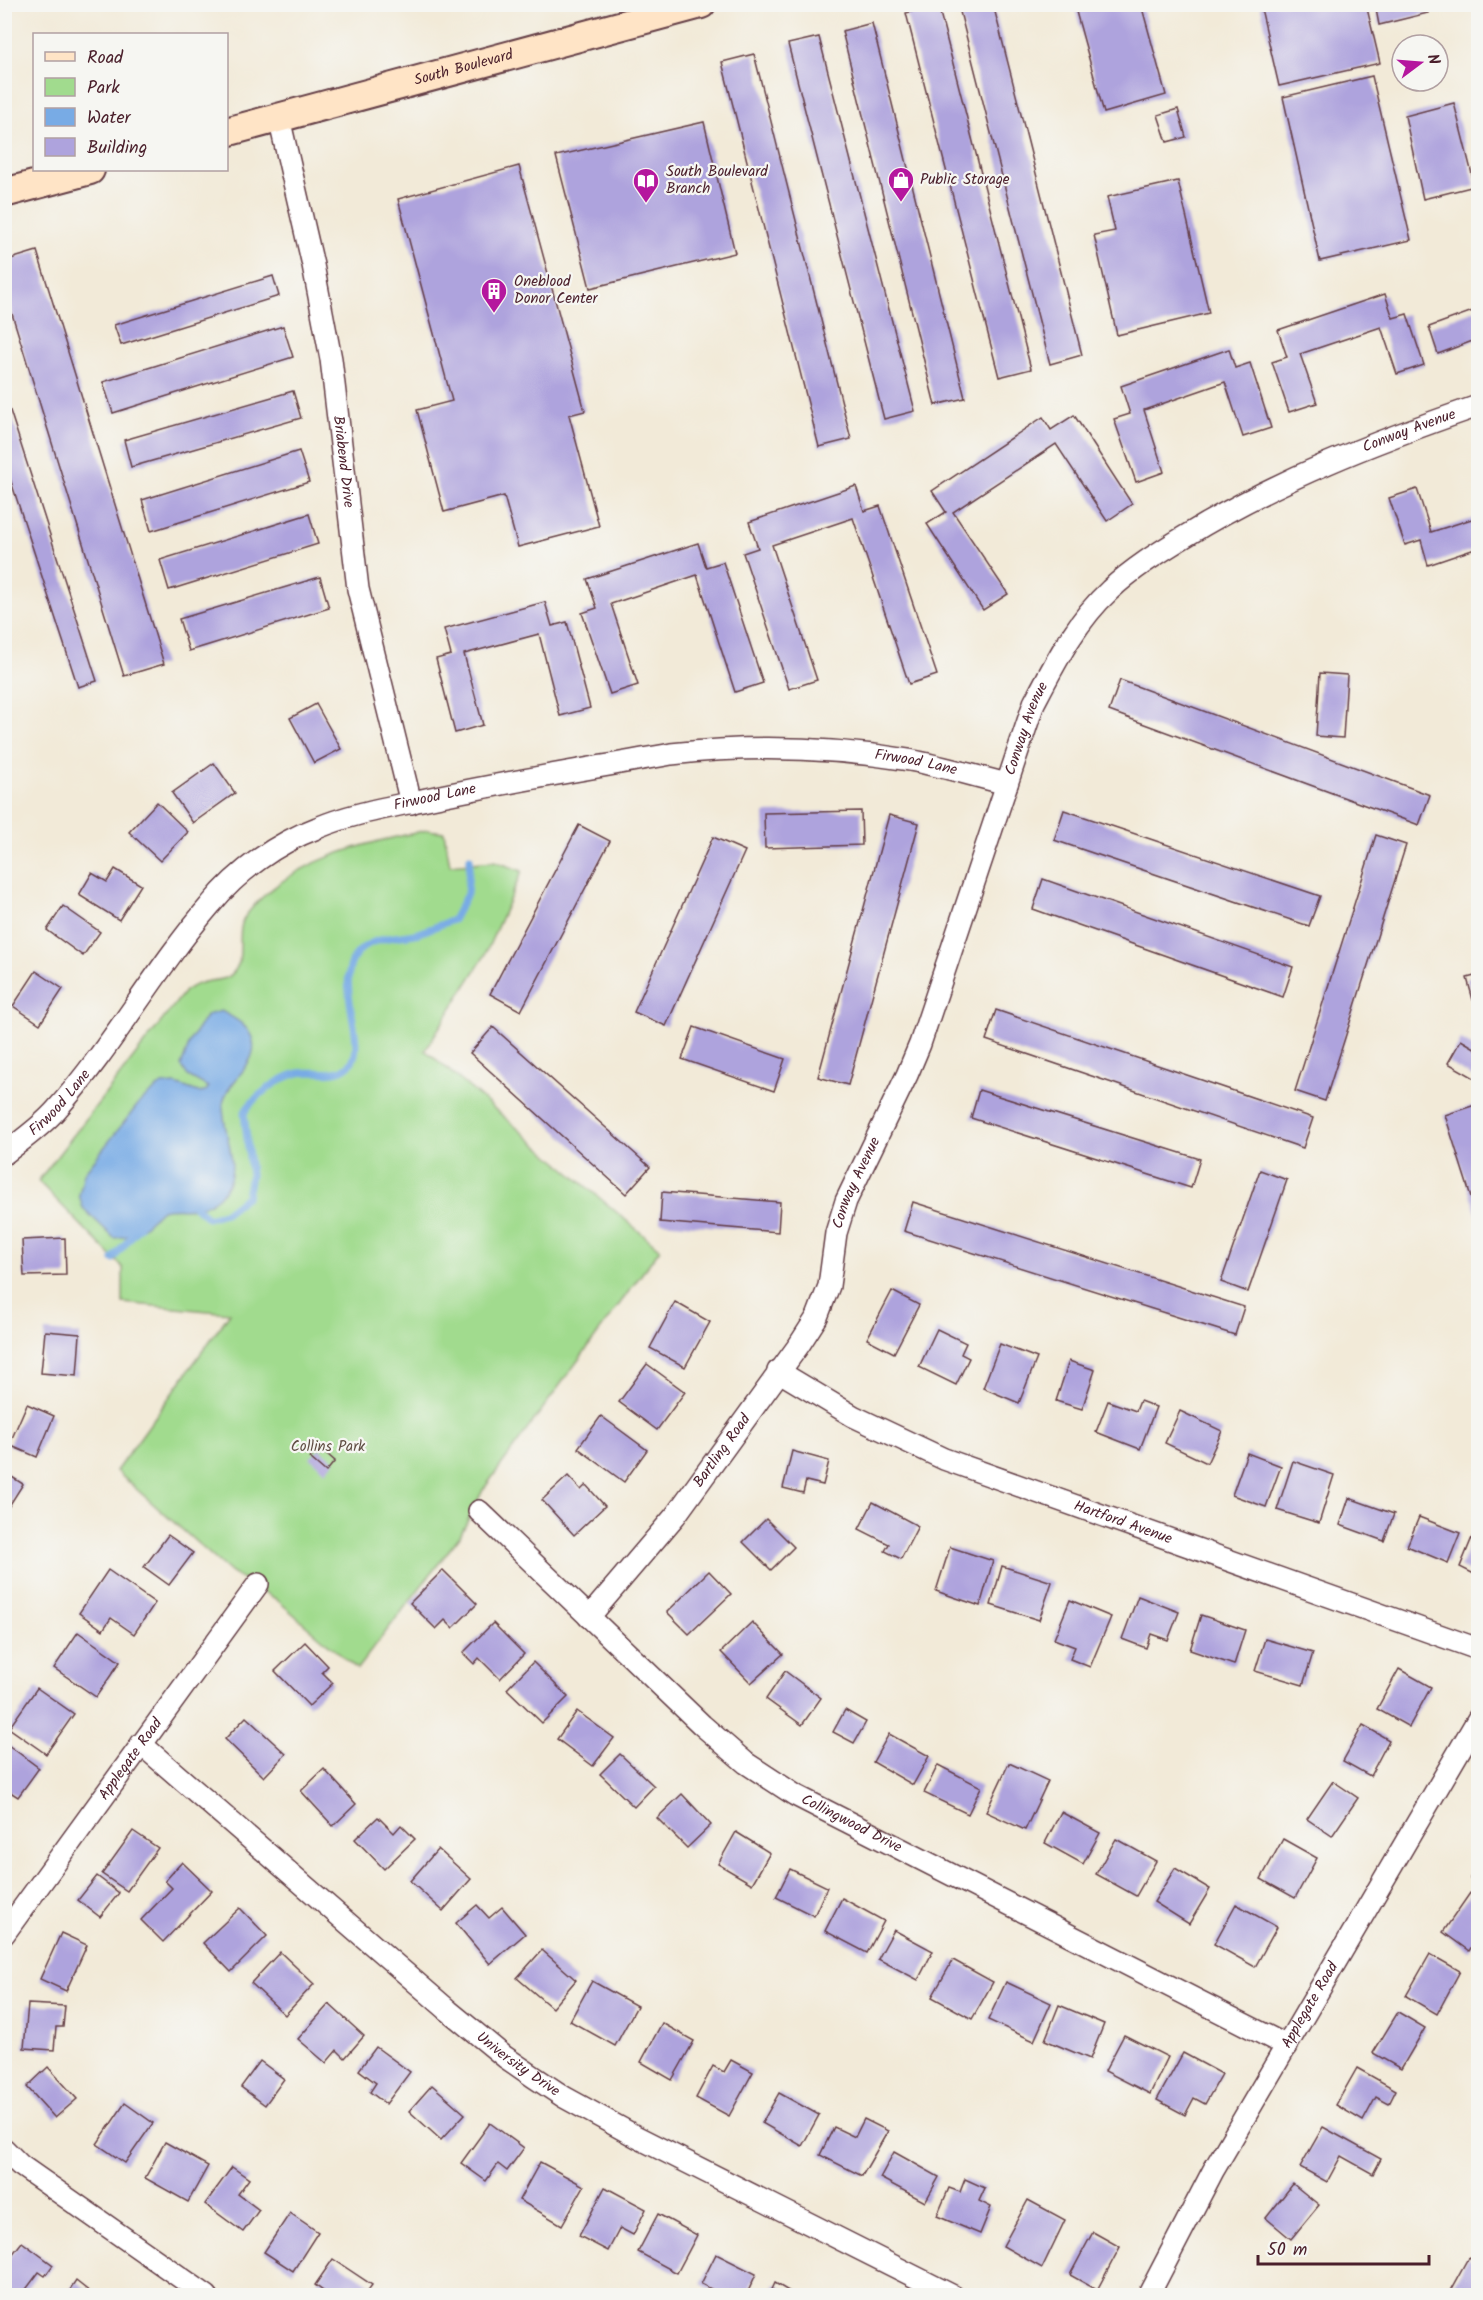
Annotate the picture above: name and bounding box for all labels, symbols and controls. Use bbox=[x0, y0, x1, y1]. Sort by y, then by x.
legend bbox=[33, 33, 228, 171]
north arrow bbox=[1390, 33, 1450, 93]
street label: South Boulevard bbox=[411, 43, 516, 93]
text: Road bbox=[87, 44, 124, 73]
text: N bbox=[1420, 51, 1446, 68]
text: Park bbox=[87, 74, 120, 103]
text: Water bbox=[87, 104, 132, 133]
text: Building bbox=[87, 134, 147, 163]
place label: South Boulevard Branch bbox=[666, 160, 768, 201]
shop icon: Public Storage bbox=[886, 165, 916, 203]
library icon: South Boulevard Branch bbox=[631, 166, 661, 204]
place label: Public Storage bbox=[920, 168, 1010, 192]
place label: Oneblood Donor Center bbox=[514, 270, 599, 311]
building icon: Oneblood Donor Center bbox=[479, 276, 509, 314]
street label: Conway Avenue bbox=[1359, 403, 1460, 460]
street label: Briabend Drive bbox=[326, 414, 360, 509]
street label: Conway Avenue bbox=[999, 677, 1055, 779]
street label: Firwood Lane bbox=[873, 743, 960, 783]
street label: Firwood Lane bbox=[391, 777, 478, 818]
street label: Firwood Lane bbox=[23, 1064, 97, 1142]
street label: Conway Avenue bbox=[826, 1133, 887, 1232]
street label: Bartling Road bbox=[687, 1409, 757, 1493]
park label: Collins Park bbox=[291, 1435, 366, 1459]
street label: Hartford Avenue bbox=[1070, 1494, 1176, 1551]
street label: Applegate Road bbox=[93, 1713, 169, 1805]
street label: Collingwood Drive bbox=[797, 1788, 906, 1860]
street label: Applegate Road bbox=[1275, 1957, 1345, 2053]
street label: University Drive bbox=[471, 2026, 565, 2103]
scale bar bbox=[1258, 2228, 1429, 2266]
text: 50 m bbox=[1267, 2236, 1307, 2265]

